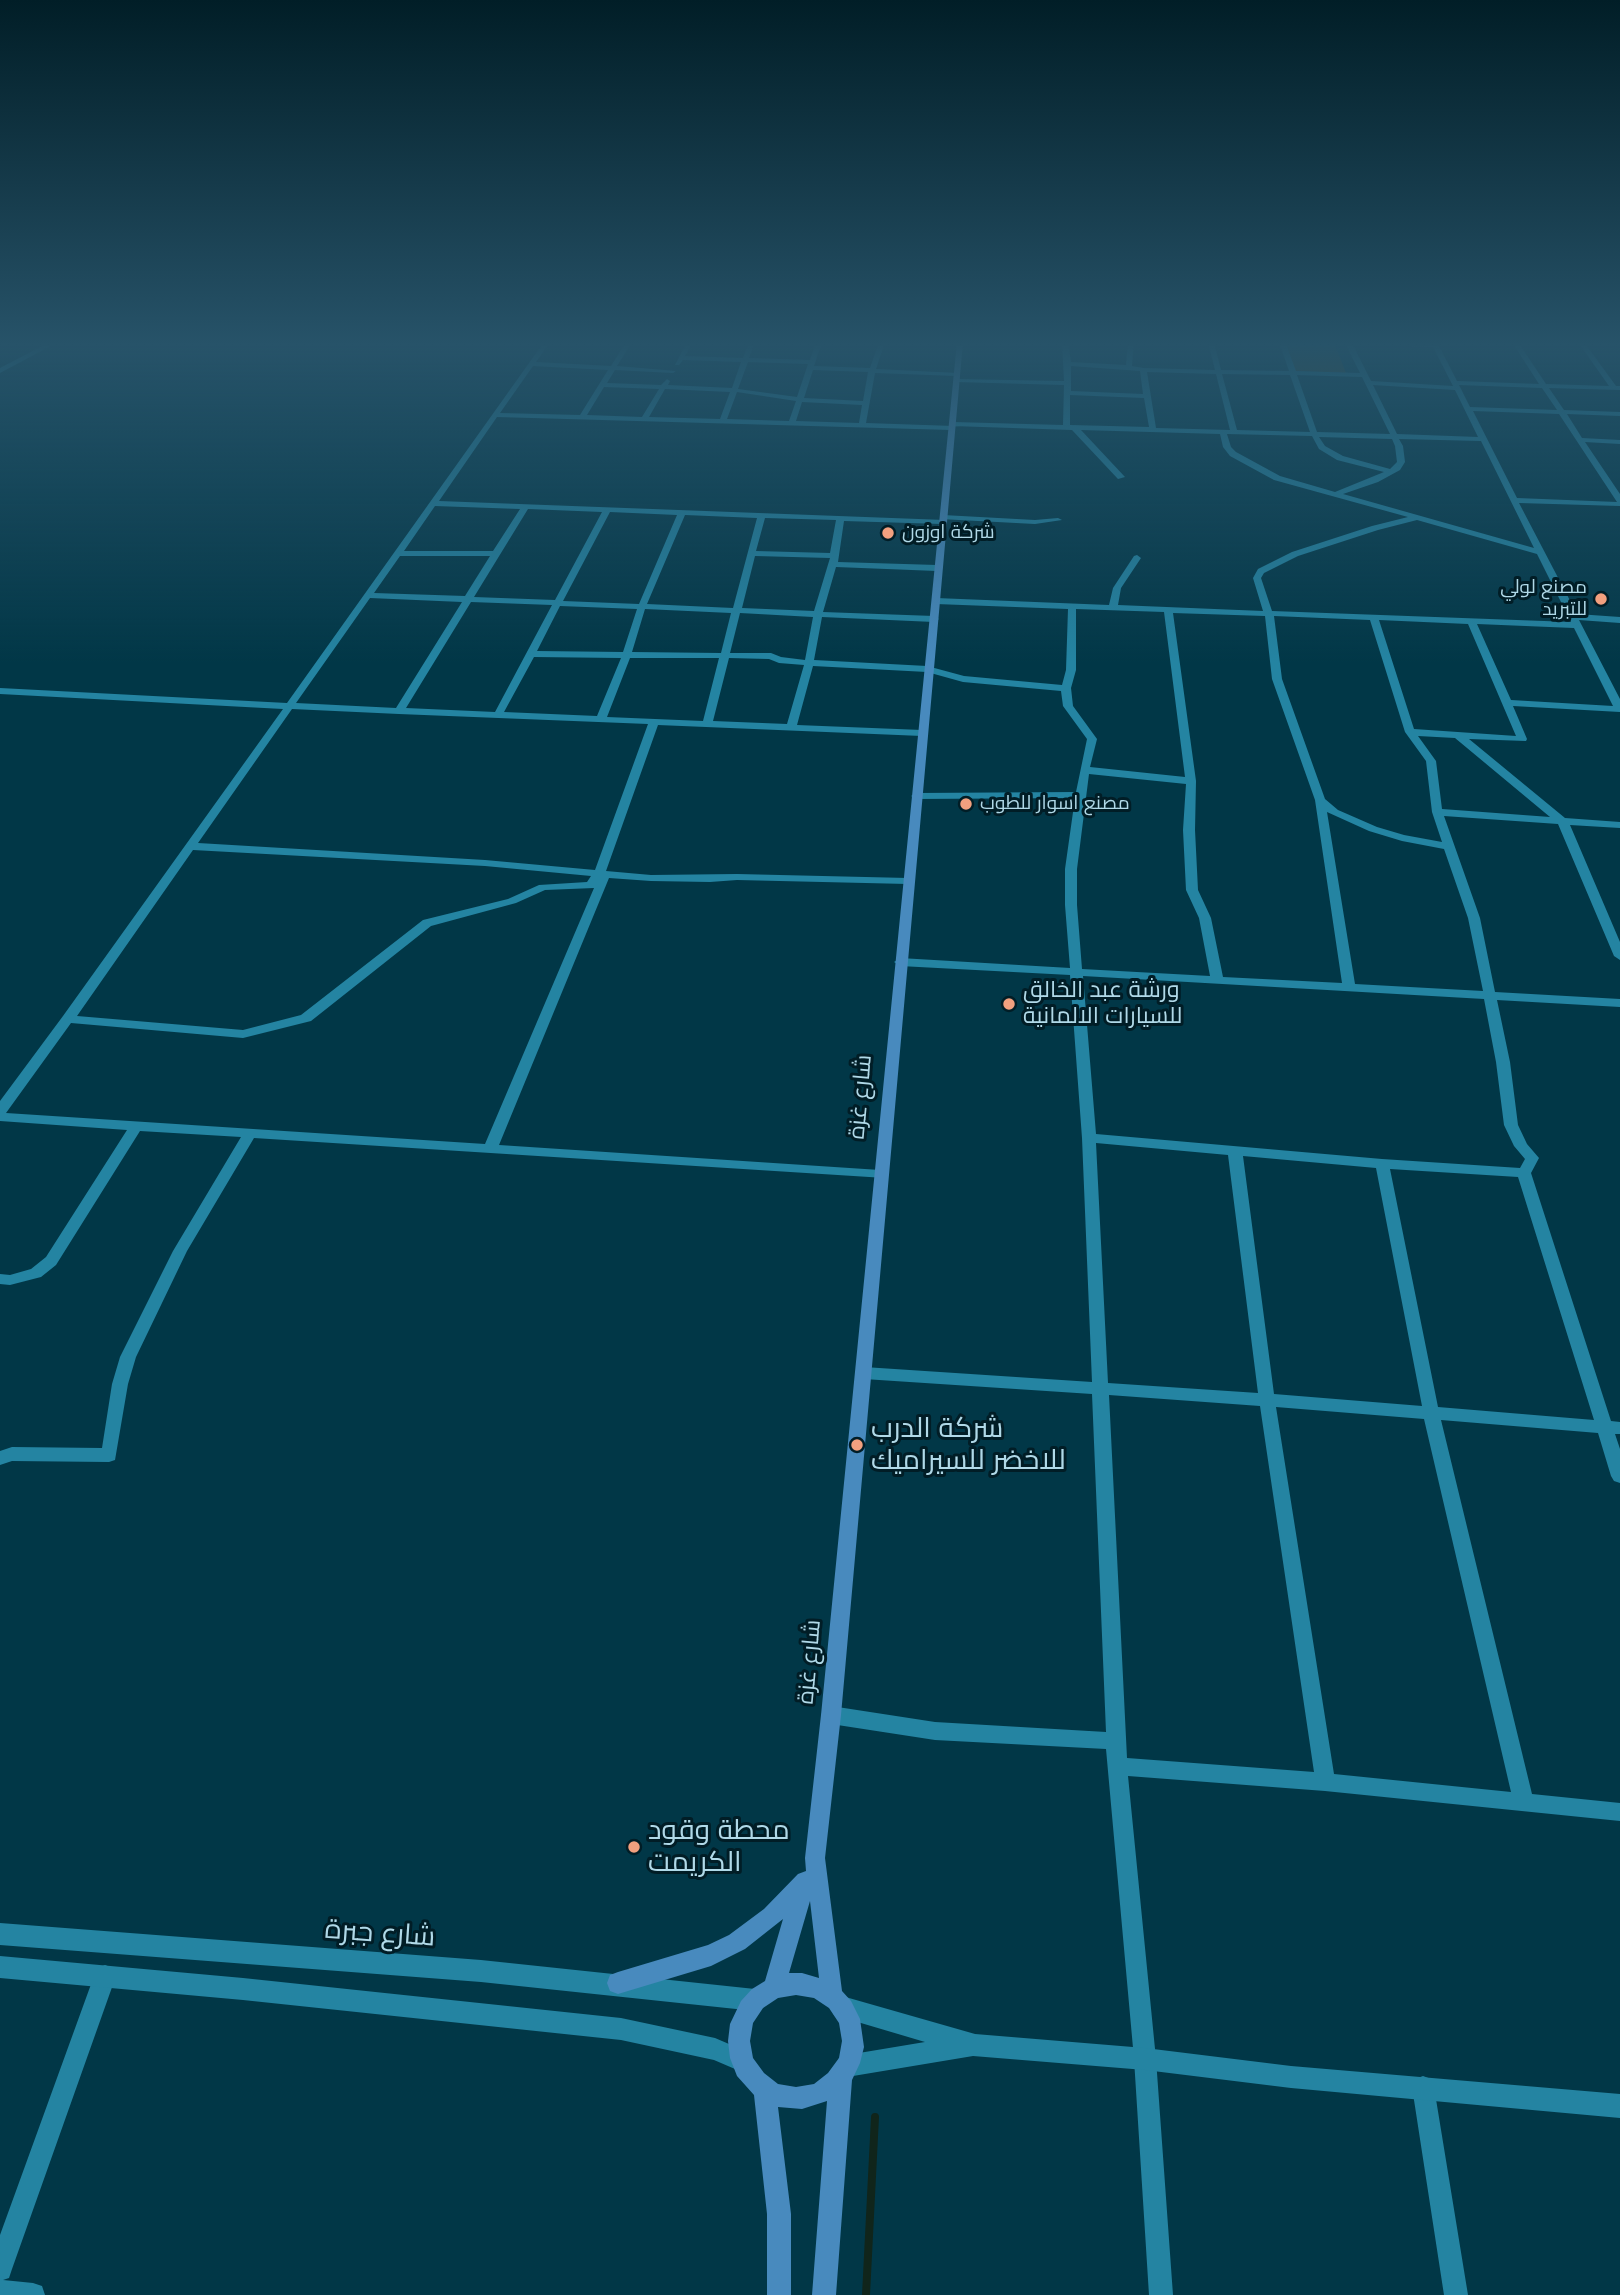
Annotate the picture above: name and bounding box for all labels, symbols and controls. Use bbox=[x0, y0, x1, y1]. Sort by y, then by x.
place label: شركة اوزون bbox=[902, 522, 995, 544]
marker: شركة اوزون bbox=[880, 525, 896, 541]
place label: مصنع لولي للتبريد bbox=[1500, 577, 1587, 621]
marker: مصنع لولي للتبريد bbox=[1593, 591, 1609, 607]
place label: مصنع اسوار للطوب bbox=[980, 793, 1130, 815]
marker: مصنع اسوار للطوب bbox=[958, 796, 974, 812]
place label: ورشة عبد الخالق للسيارات الالمانية bbox=[1023, 977, 1182, 1031]
marker: ورشة عبد الخالق للسيارات الالمانية bbox=[1001, 996, 1017, 1012]
street label: شارع غزة bbox=[844, 1054, 878, 1140]
place label: شركة الدرب للاخضر للسيراميك bbox=[871, 1412, 1066, 1478]
marker: شركة الدرب للاخضر للسيراميك bbox=[849, 1437, 865, 1453]
street label: شارع غزة bbox=[793, 1619, 827, 1705]
place label: محطة وقود الكريمت bbox=[648, 1814, 790, 1880]
marker: محطة وقود الكريمت bbox=[626, 1839, 642, 1855]
street label: شارع جبرة bbox=[324, 1913, 436, 1955]

